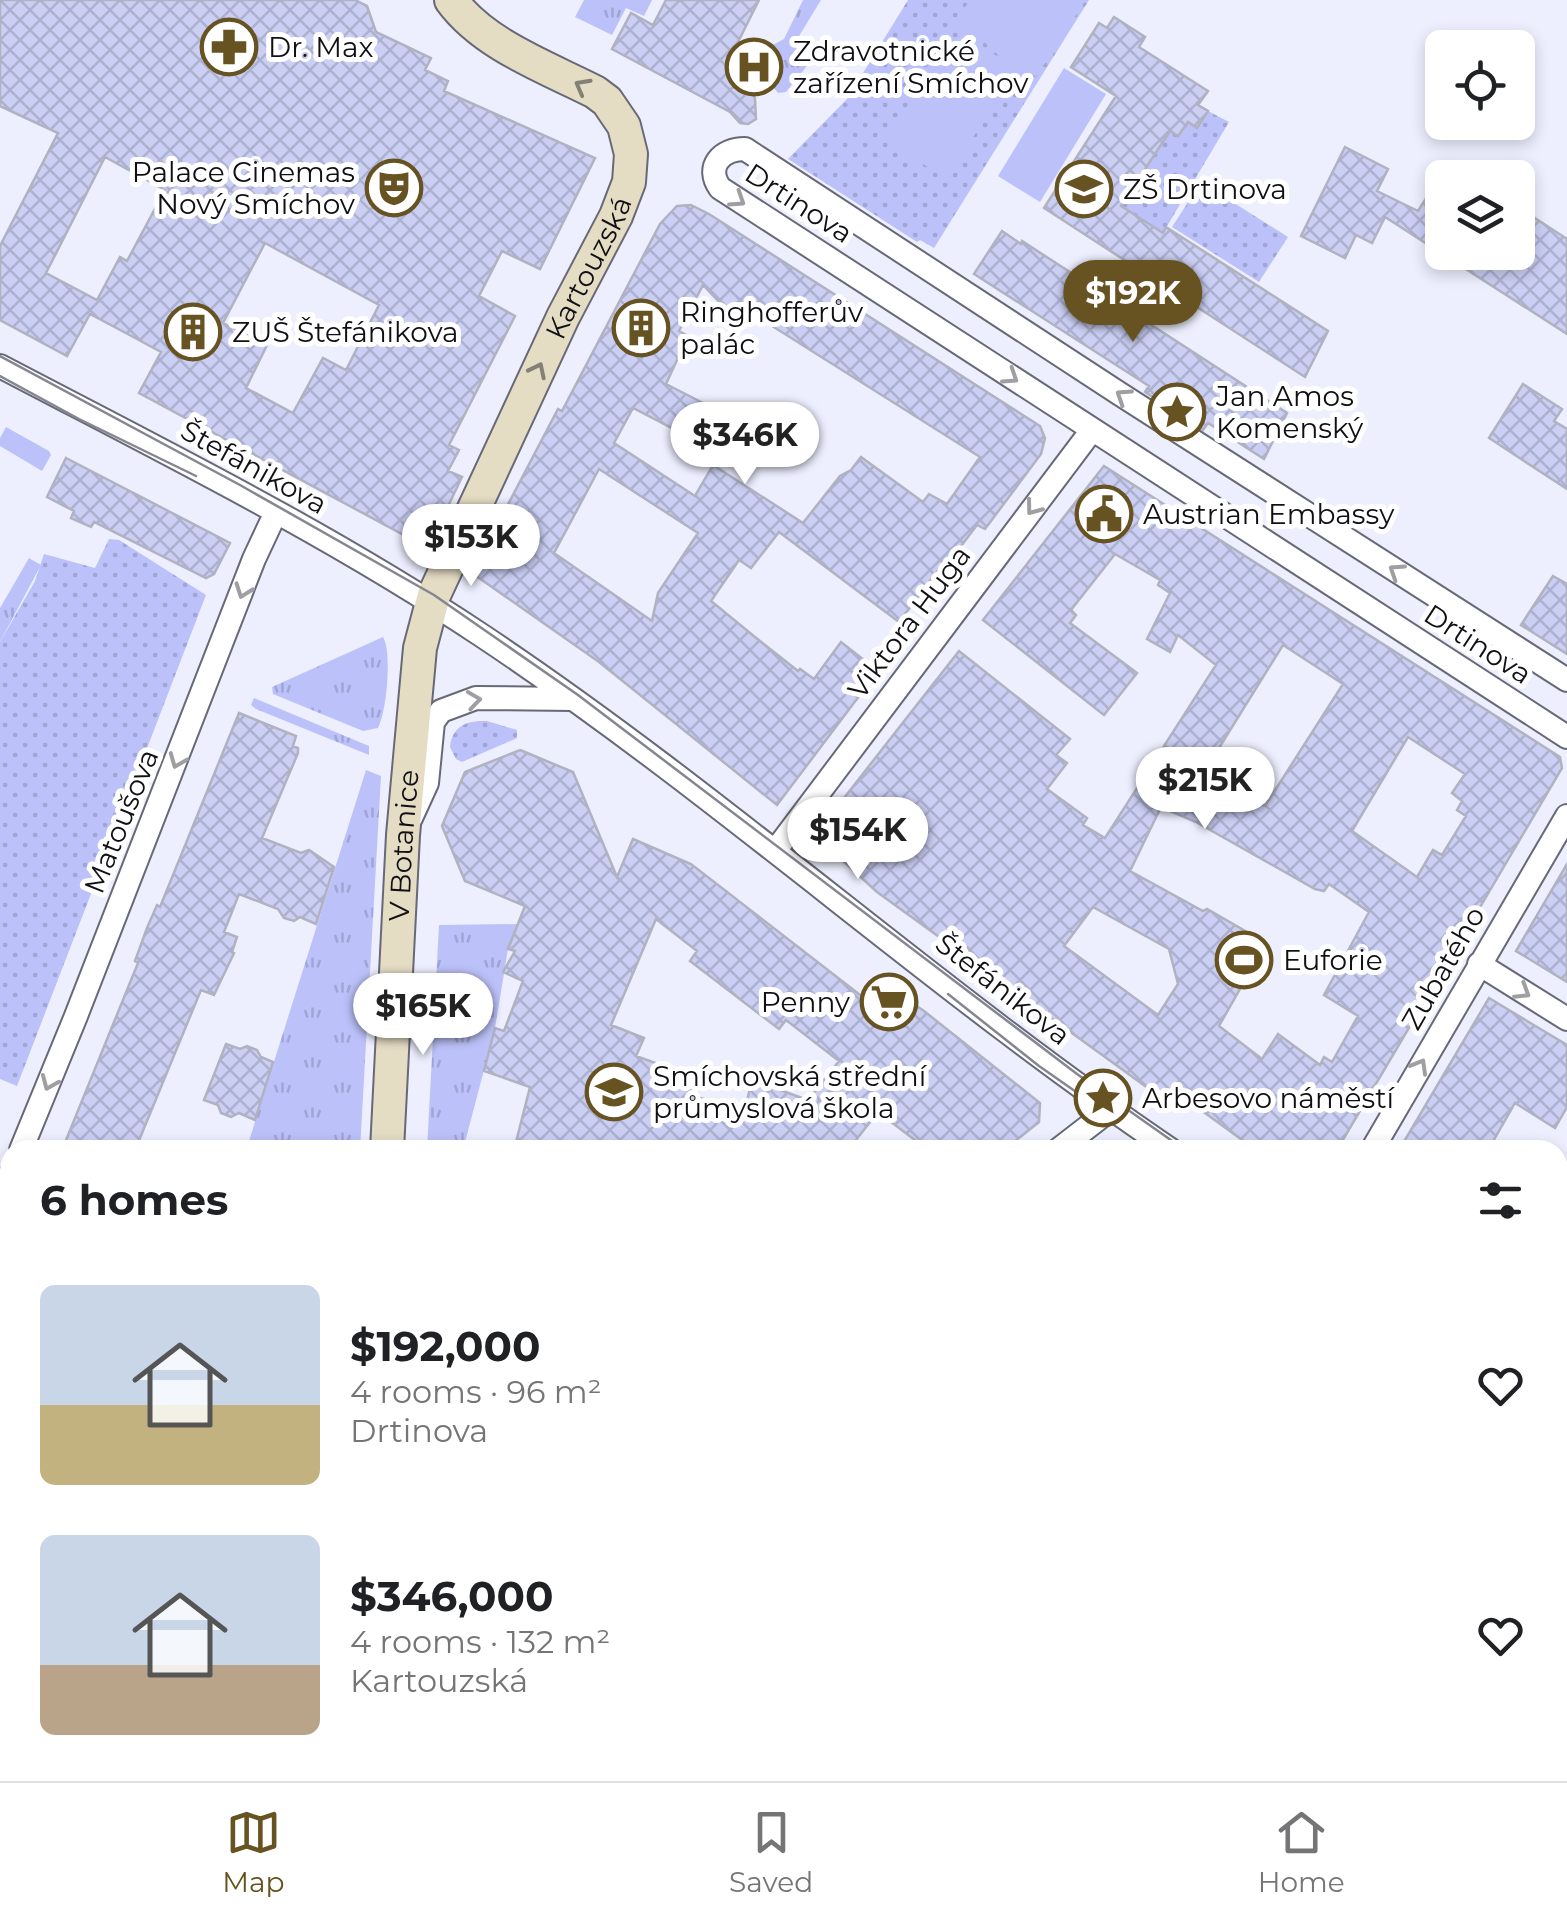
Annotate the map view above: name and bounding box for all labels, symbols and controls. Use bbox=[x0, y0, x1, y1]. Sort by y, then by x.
pharmacy icon: Dr. Max bbox=[199, 17, 259, 77]
place label: Dr. Max bbox=[268, 30, 374, 64]
map controls bbox=[1425, 30, 1535, 270]
button: locate bbox=[1425, 30, 1535, 140]
place label: Zdravotnické zařízení Smíchov bbox=[793, 34, 1029, 100]
hospital icon: Zdravotnické zařízení Smíchov bbox=[724, 37, 784, 97]
one-way arrow bbox=[575, 78, 593, 98]
place label: Palace Cinemas Nový Smíchov bbox=[132, 155, 356, 221]
street label: Drtinova bbox=[739, 156, 859, 250]
theatre icon: Palace Cinemas Nový Smíchov bbox=[364, 158, 424, 218]
school or university icon: ZŠ Drtinova bbox=[1054, 159, 1114, 219]
button: layers bbox=[1425, 160, 1535, 270]
place label: ZŠ Drtinova bbox=[1123, 172, 1287, 206]
one-way arrow bbox=[727, 187, 745, 206]
street label: Kartouzská bbox=[538, 192, 639, 345]
pin: $192K bbox=[1063, 260, 1203, 345]
text: $192K bbox=[1085, 273, 1181, 312]
place label: Ringhofferův palác bbox=[680, 295, 864, 361]
building icon: Ringhofferův palác bbox=[611, 298, 671, 358]
building icon: ZUŠ Štefánikova bbox=[163, 302, 223, 362]
place label: ZUŠ Štefánikova bbox=[232, 315, 459, 349]
one-way arrow bbox=[526, 362, 546, 380]
one-way arrow bbox=[1000, 364, 1018, 383]
place label: Jan Amos Komenský bbox=[1215, 379, 1364, 445]
place icon: Jan Amos Komenský bbox=[1147, 382, 1207, 442]
one-way arrow bbox=[1115, 389, 1133, 408]
pin: $346K bbox=[675, 402, 815, 487]
street label: Štefánikova bbox=[175, 413, 333, 521]
text: $346K bbox=[692, 415, 798, 454]
public building icon: Austrian Embassy bbox=[1074, 484, 1134, 544]
one-way arrow bbox=[1028, 496, 1045, 514]
place label: Austrian Embassy bbox=[1143, 497, 1395, 531]
pin: $153K bbox=[401, 504, 541, 589]
text: $153K bbox=[424, 517, 518, 556]
street label: Viktora Huga bbox=[840, 539, 978, 705]
one-way arrow bbox=[1389, 564, 1407, 583]
one-way arrow bbox=[234, 581, 255, 598]
street label: Drtinova bbox=[1418, 597, 1538, 691]
one-way arrow bbox=[466, 691, 483, 712]
street label: Matoušova bbox=[77, 744, 165, 898]
pin: $215K bbox=[1135, 747, 1275, 832]
one-way arrow bbox=[169, 752, 189, 769]
text: $215K bbox=[1158, 760, 1252, 799]
street label: V Botanice bbox=[382, 768, 426, 922]
pin: $154K bbox=[788, 797, 928, 882]
text: $154K bbox=[809, 810, 907, 849]
street label: Zubatého bbox=[1394, 900, 1492, 1036]
street label: Štefánikova bbox=[929, 926, 1077, 1052]
sports icon: Euforie bbox=[1214, 930, 1274, 990]
place label: Euforie bbox=[1283, 943, 1383, 977]
supermarket icon: Penny bbox=[859, 972, 919, 1032]
pin: $165K bbox=[353, 973, 493, 1058]
one-way arrow bbox=[1512, 980, 1530, 999]
place label: Penny bbox=[761, 985, 851, 1019]
text: $165K bbox=[375, 986, 471, 1025]
one-way arrow bbox=[1408, 1058, 1428, 1076]
place label: Smíchovská střední průmyslová škola bbox=[653, 1059, 928, 1125]
school or university icon: Smíchovská střední průmyslová škola bbox=[584, 1062, 644, 1122]
place icon: Arbesovo náměstí bbox=[1073, 1068, 1133, 1128]
one-way arrow bbox=[40, 1073, 60, 1091]
place label: Arbesovo náměstí bbox=[1142, 1081, 1396, 1115]
icon: filters bbox=[1473, 1173, 1528, 1228]
text: 6 homes bbox=[40, 1174, 228, 1226]
text: $192,000 bbox=[350, 1320, 541, 1372]
icon: home bbox=[120, 1325, 240, 1445]
icon: heart bbox=[1473, 1358, 1528, 1413]
text: 4 rooms · 96 m² bbox=[350, 1372, 602, 1411]
text: Drtinova bbox=[350, 1411, 488, 1450]
text: $346,000 bbox=[350, 1570, 554, 1622]
icon: home bbox=[120, 1575, 240, 1695]
icon: heart bbox=[1473, 1608, 1528, 1663]
text: 4 rooms · 132 m² bbox=[350, 1622, 610, 1661]
text: Kartouzská bbox=[350, 1661, 528, 1700]
tab: Map bbox=[222, 1805, 285, 1899]
tab: Saved bbox=[729, 1805, 813, 1899]
tab: Home bbox=[1258, 1805, 1345, 1899]

